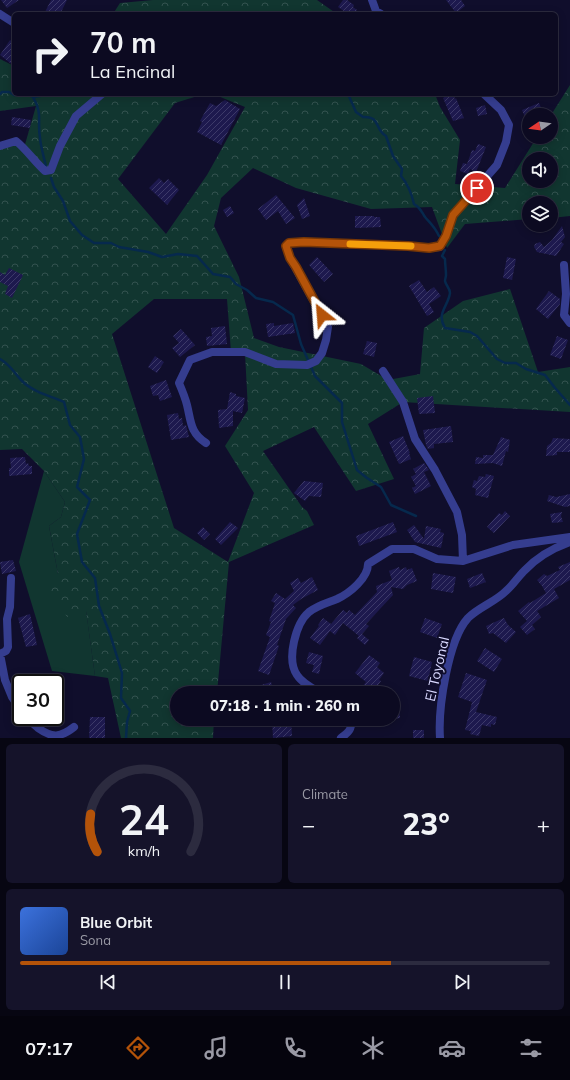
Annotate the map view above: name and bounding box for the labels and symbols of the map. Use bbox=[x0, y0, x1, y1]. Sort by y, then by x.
north arrow bbox=[522, 108, 558, 144]
pin bbox=[460, 171, 494, 205]
position arrow bbox=[301, 294, 343, 336]
street label: El Toyonal bbox=[421, 635, 453, 703]
speed limit sign: 30 bbox=[12, 674, 64, 726]

